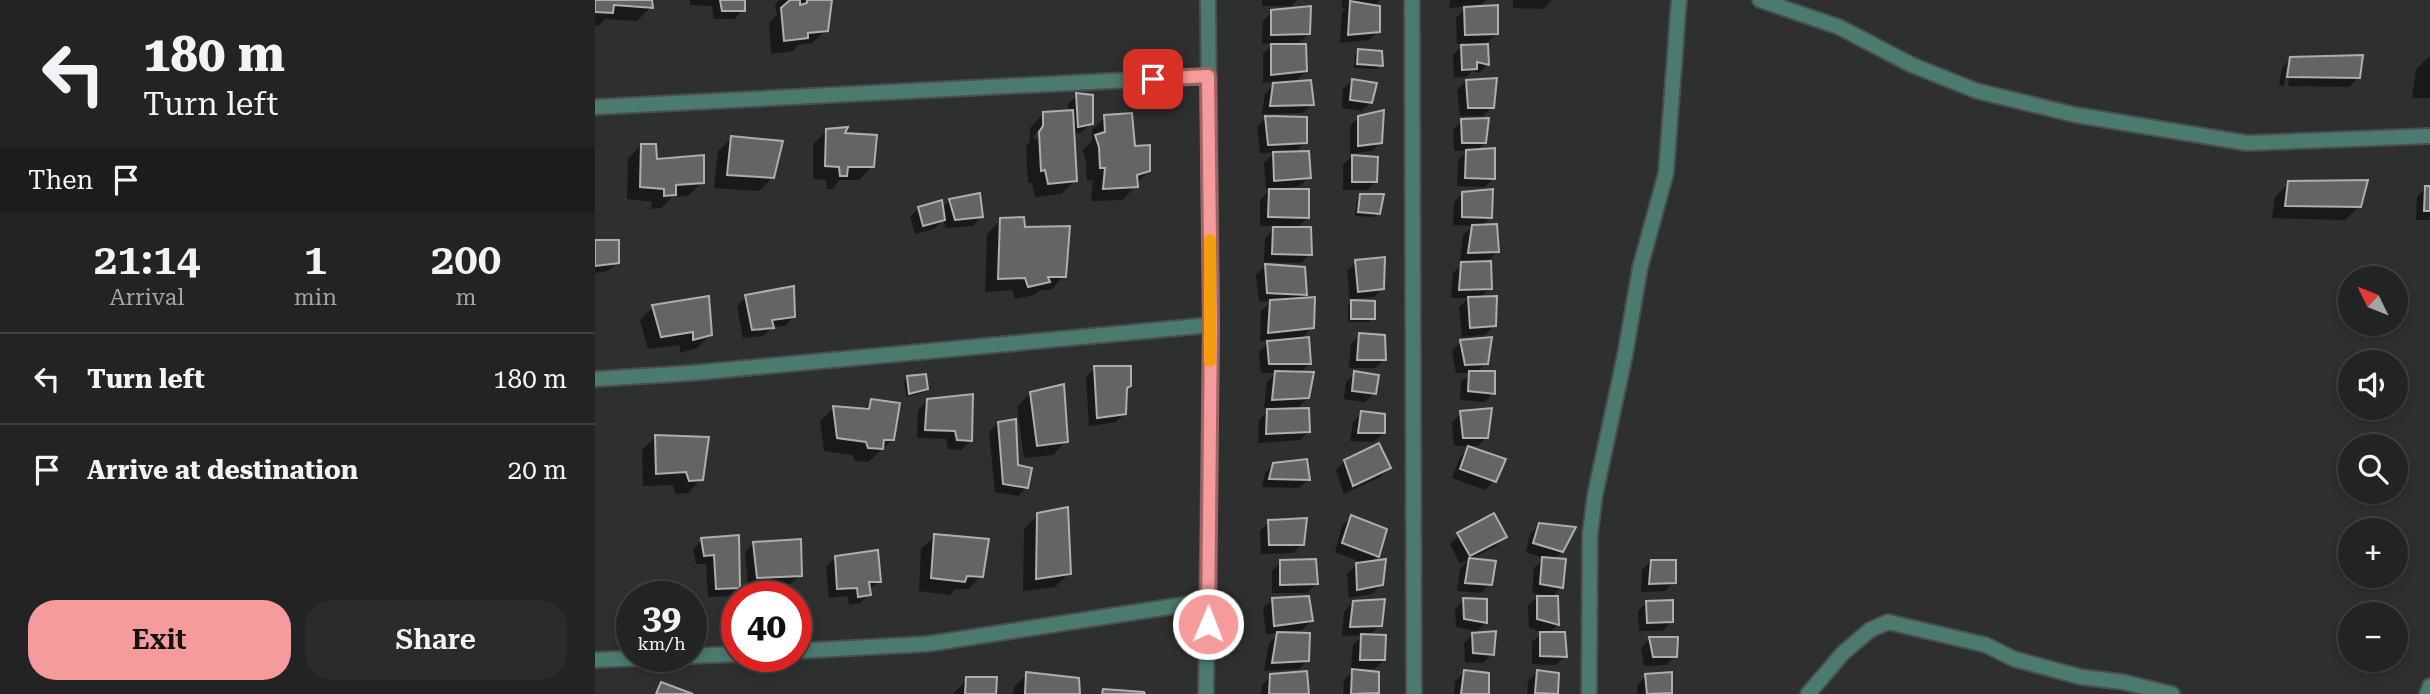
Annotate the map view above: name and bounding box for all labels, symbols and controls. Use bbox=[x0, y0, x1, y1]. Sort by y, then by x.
text: 180 m bbox=[143, 26, 285, 83]
icon: left bbox=[28, 28, 119, 119]
pin bbox=[1123, 49, 1183, 109]
icon: arrive bbox=[1134, 60, 1172, 98]
text: Turn left bbox=[143, 85, 278, 123]
icon: arrive bbox=[107, 161, 145, 199]
text: Then bbox=[28, 165, 93, 195]
text: 21:14 bbox=[94, 235, 200, 284]
text: 1 bbox=[304, 235, 327, 284]
text: 200 bbox=[431, 235, 501, 284]
north arrow bbox=[2338, 266, 2408, 336]
map controls bbox=[2338, 266, 2408, 672]
text: Arrival bbox=[110, 284, 184, 311]
text: min bbox=[294, 284, 337, 311]
text: m bbox=[455, 284, 476, 311]
button: sound bbox=[2338, 350, 2408, 420]
icon: left bbox=[28, 360, 66, 398]
text: Turn left bbox=[87, 364, 205, 394]
text: 180 m bbox=[493, 364, 567, 394]
button: search bbox=[2338, 434, 2408, 504]
icon: arrive bbox=[28, 451, 66, 489]
text: Arrive at destination bbox=[87, 455, 358, 485]
text: 20 m bbox=[508, 455, 567, 485]
button: + bbox=[2338, 518, 2408, 588]
speed limit sign: 40 bbox=[721, 581, 812, 672]
position arrow bbox=[1171, 587, 1245, 661]
text: 39 bbox=[642, 597, 681, 638]
button: Exit bbox=[28, 600, 291, 680]
button: Share bbox=[305, 600, 567, 680]
button: − bbox=[2338, 602, 2408, 672]
text: km/h bbox=[637, 633, 686, 654]

